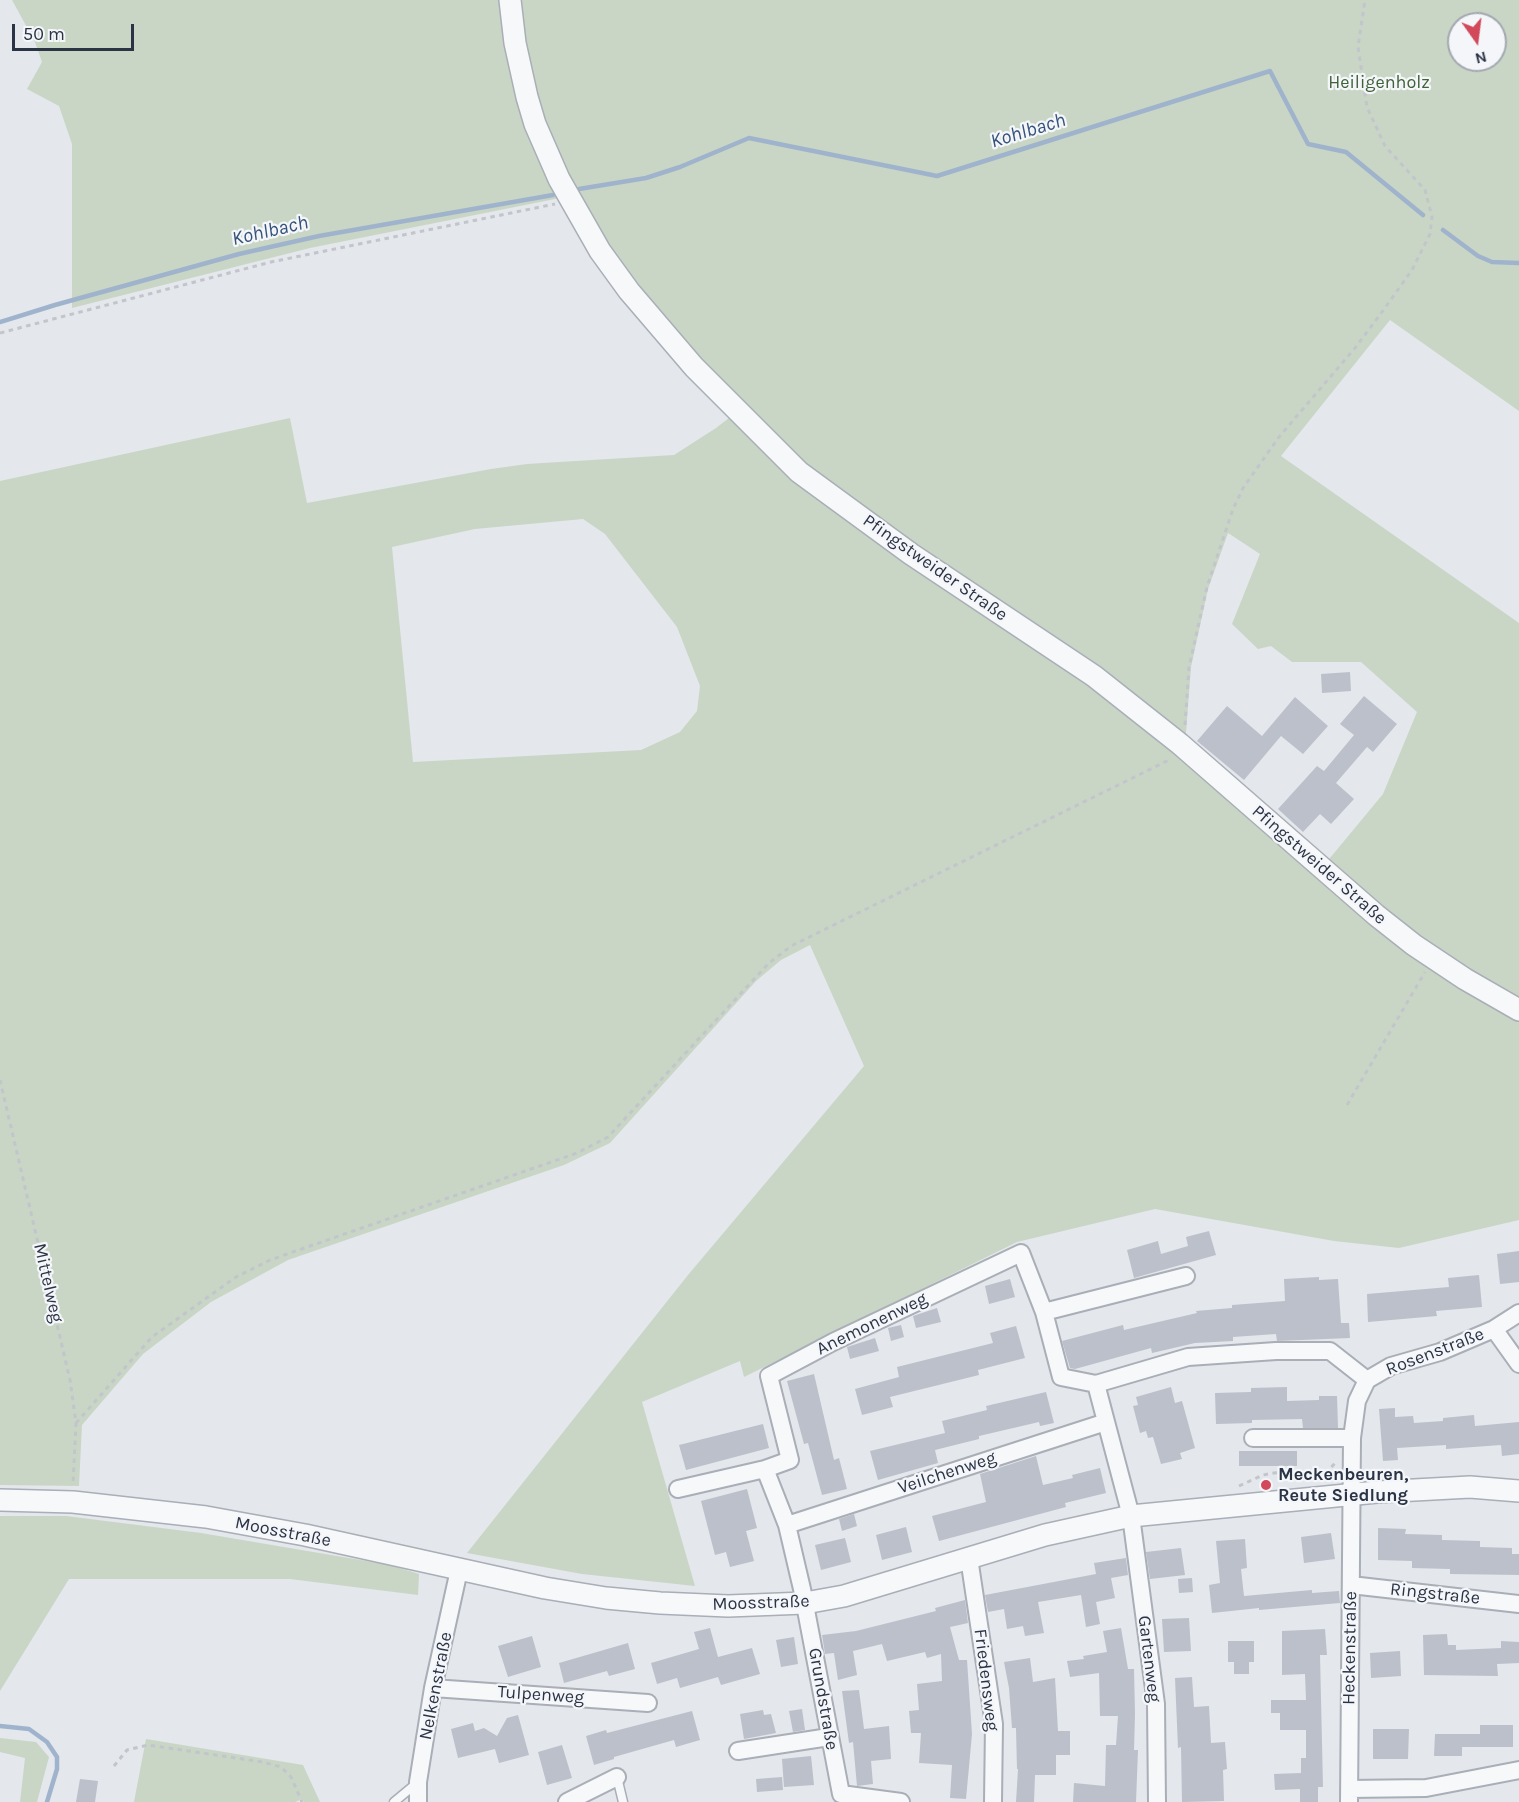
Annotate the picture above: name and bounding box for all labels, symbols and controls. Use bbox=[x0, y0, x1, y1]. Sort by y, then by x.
scale bar bbox=[15, 12, 136, 50]
north arrow bbox=[1447, 12, 1507, 72]
text: 50 m bbox=[23, 23, 65, 45]
text: N bbox=[1473, 47, 1489, 69]
park label: Heiligenholz bbox=[1328, 72, 1430, 94]
water label: Kohlbach bbox=[987, 108, 1069, 154]
water label: Kohlbach bbox=[230, 211, 310, 251]
street label: Pfingstweider Straße bbox=[859, 510, 1011, 626]
street label: Pfingstweider Straße bbox=[1247, 801, 1391, 929]
street label: Mittelweg bbox=[28, 1241, 68, 1325]
street label: Anemonenweg bbox=[813, 1288, 931, 1360]
street label: Rosenstraße bbox=[1383, 1323, 1487, 1381]
street label: Veilchenweg bbox=[895, 1447, 999, 1499]
place label: Meckenbeuren, Reute Siedlung bbox=[1278, 1464, 1408, 1506]
marker: Meckenbeuren, Reute Siedlung bbox=[1259, 1478, 1273, 1492]
street label: Moosstraße bbox=[233, 1512, 333, 1552]
street label: Ringstraße bbox=[1389, 1579, 1481, 1609]
street label: Moosstraße bbox=[712, 1591, 810, 1615]
street label: Heckenstraße bbox=[1338, 1591, 1362, 1705]
street label: Gartenweg bbox=[1133, 1614, 1165, 1704]
street label: Friedensweg bbox=[969, 1627, 1003, 1733]
street label: Nelkenstraße bbox=[415, 1630, 457, 1742]
street label: Grundstraße bbox=[803, 1646, 843, 1752]
street label: Tulpenweg bbox=[497, 1681, 585, 1709]

